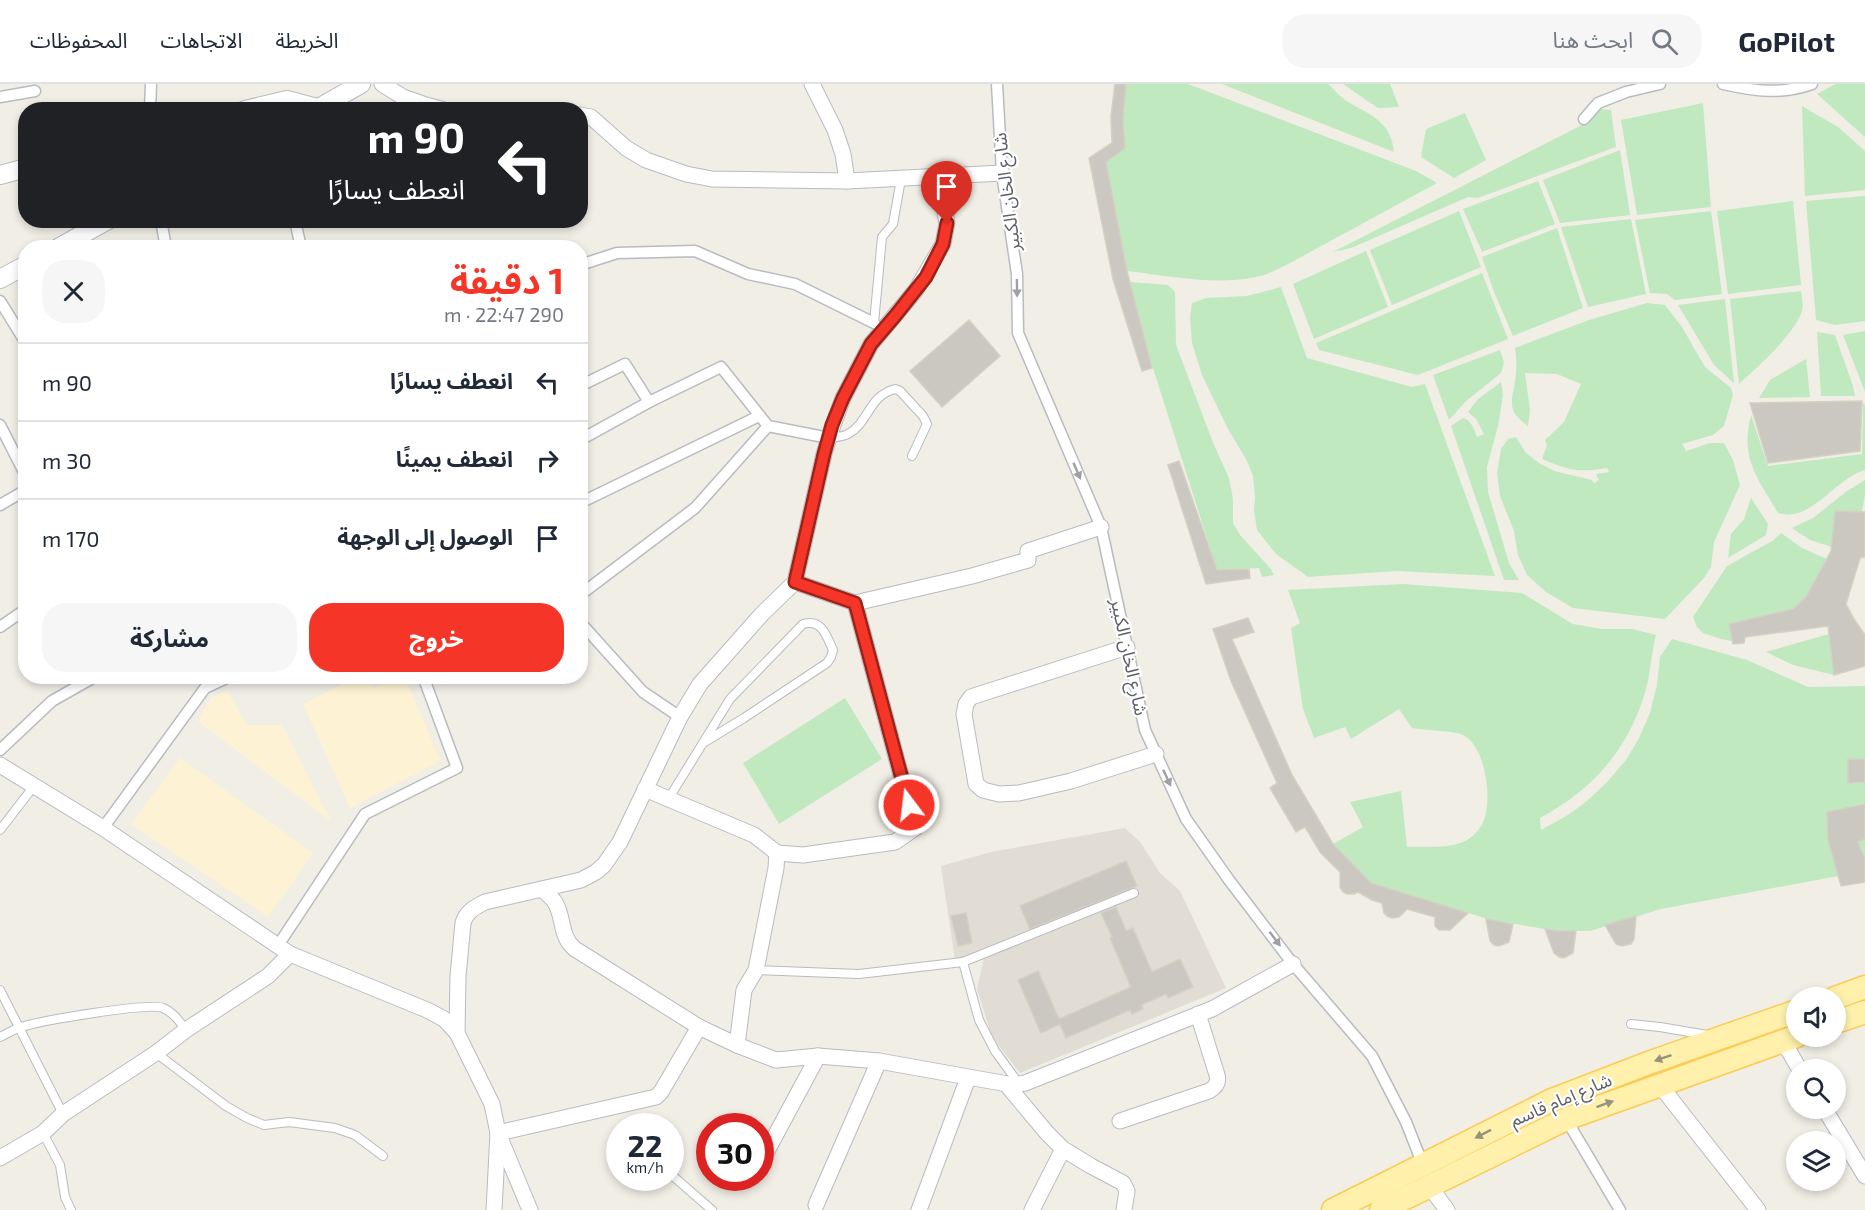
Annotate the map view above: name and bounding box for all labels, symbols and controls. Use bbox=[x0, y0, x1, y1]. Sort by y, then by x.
search box bbox=[1282, 14, 1702, 68]
text: GoPilot bbox=[1738, 24, 1835, 58]
icon: search bbox=[1648, 25, 1681, 58]
text: ابحث هنا bbox=[1552, 26, 1633, 52]
text: المحفوظات bbox=[30, 27, 127, 52]
text: الاتجاهات bbox=[160, 27, 242, 52]
text: الخريطة bbox=[275, 27, 338, 52]
text: 90 m bbox=[368, 111, 465, 161]
icon: left bbox=[486, 126, 564, 204]
street label: شارع الخان الكبير bbox=[988, 131, 1028, 254]
pin bbox=[921, 161, 972, 223]
icon: arrive bbox=[930, 170, 963, 203]
text: انعطف يسارًا bbox=[328, 172, 465, 204]
text: 1 دقيقة bbox=[450, 258, 564, 301]
button: close bbox=[42, 260, 105, 323]
one-way arrow bbox=[1013, 279, 1022, 298]
text: 290 m · 22:47 bbox=[444, 302, 564, 326]
icon: left bbox=[531, 366, 564, 399]
text: انعطف يسارًا bbox=[390, 367, 513, 393]
text: 90 m bbox=[42, 369, 92, 395]
icon: right bbox=[531, 444, 564, 477]
text: انعطف يمينًا bbox=[396, 445, 513, 471]
text: 30 m bbox=[42, 447, 92, 473]
one-way arrow bbox=[1073, 462, 1082, 480]
icon: arrive bbox=[531, 522, 564, 555]
text: الوصول إلى الوجهة bbox=[337, 523, 513, 549]
text: 170 m bbox=[42, 525, 99, 551]
street label: شارع الخان الكبير bbox=[1103, 595, 1153, 718]
button: مشاركة bbox=[42, 603, 297, 672]
button: خروج bbox=[309, 603, 564, 672]
one-way arrow bbox=[1163, 769, 1172, 786]
position arrow bbox=[877, 773, 941, 837]
one-way arrow bbox=[1268, 932, 1280, 947]
map controls bbox=[1786, 987, 1846, 1191]
button: sound bbox=[1786, 987, 1846, 1047]
one-way arrow bbox=[1653, 1053, 1671, 1063]
button: search bbox=[1786, 1059, 1846, 1119]
street label: شارع إمام قاسم bbox=[1506, 1068, 1616, 1134]
one-way arrow bbox=[1596, 1099, 1614, 1109]
speed limit sign: 30 bbox=[696, 1113, 774, 1191]
text: 22 bbox=[628, 1127, 662, 1163]
one-way arrow bbox=[1475, 1130, 1492, 1139]
button: layers bbox=[1786, 1131, 1846, 1191]
text: km/h bbox=[626, 1158, 664, 1176]

